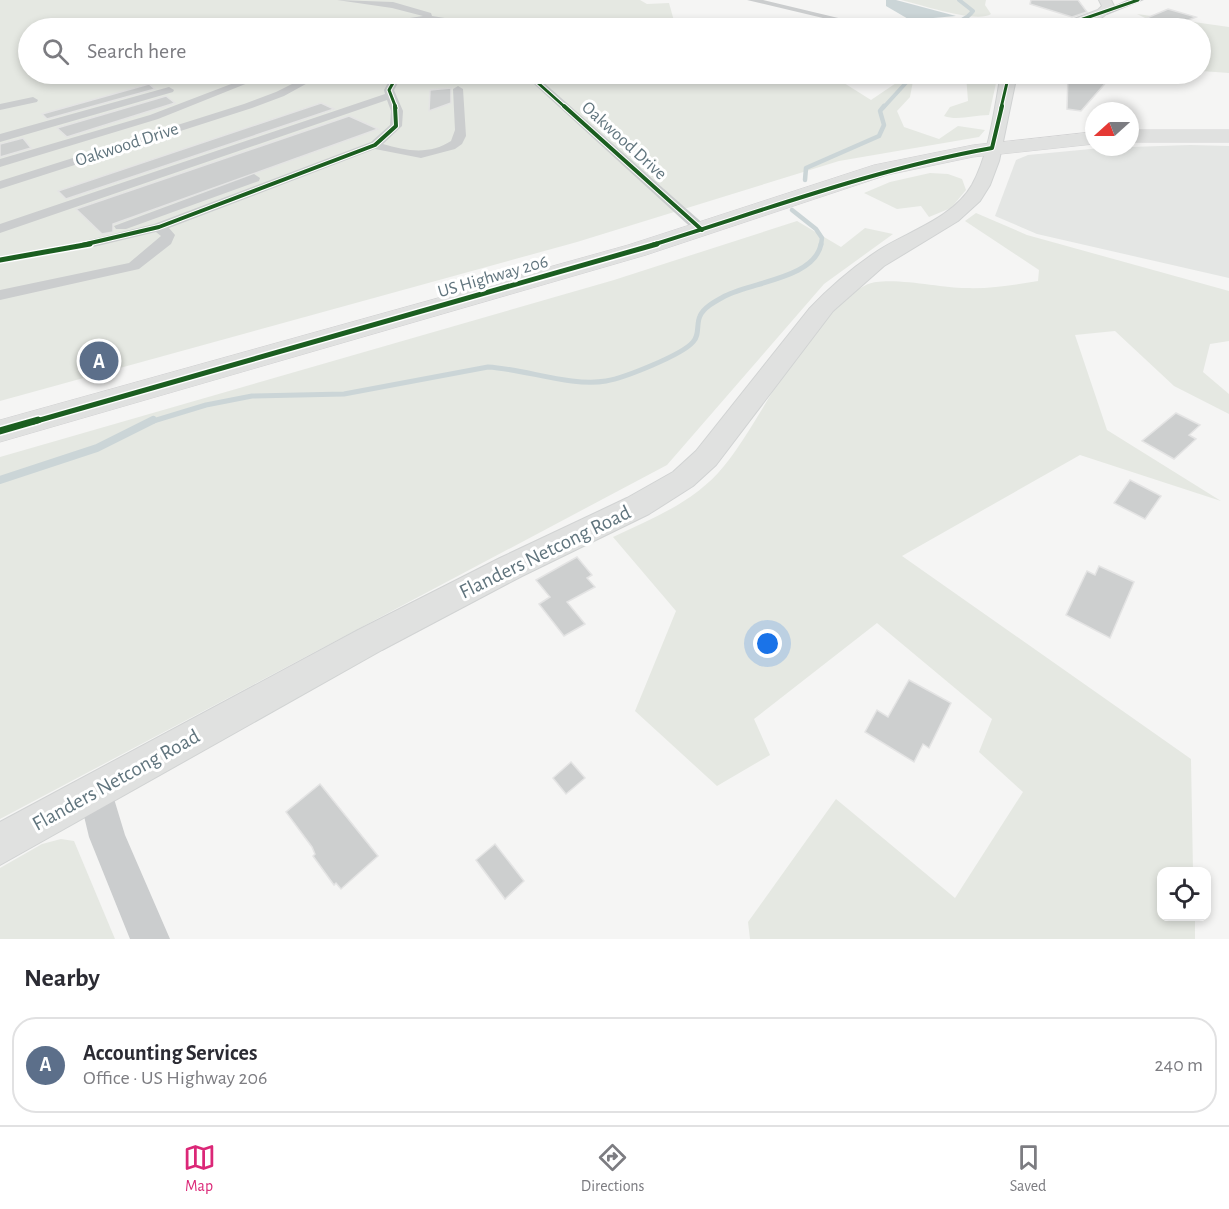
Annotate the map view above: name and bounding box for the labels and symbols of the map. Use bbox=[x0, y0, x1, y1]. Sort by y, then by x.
street label: Oakwood Drive bbox=[578, 98, 670, 184]
north arrow bbox=[1085, 102, 1139, 156]
street label: Oakwood Drive bbox=[73, 120, 181, 170]
street label: US Highway 206 bbox=[436, 253, 550, 301]
pin: A bbox=[80, 338, 118, 384]
street label: Flanders Netcong Road bbox=[456, 501, 634, 603]
your location bbox=[753, 629, 782, 658]
street label: Flanders Netcong Road bbox=[29, 725, 203, 835]

